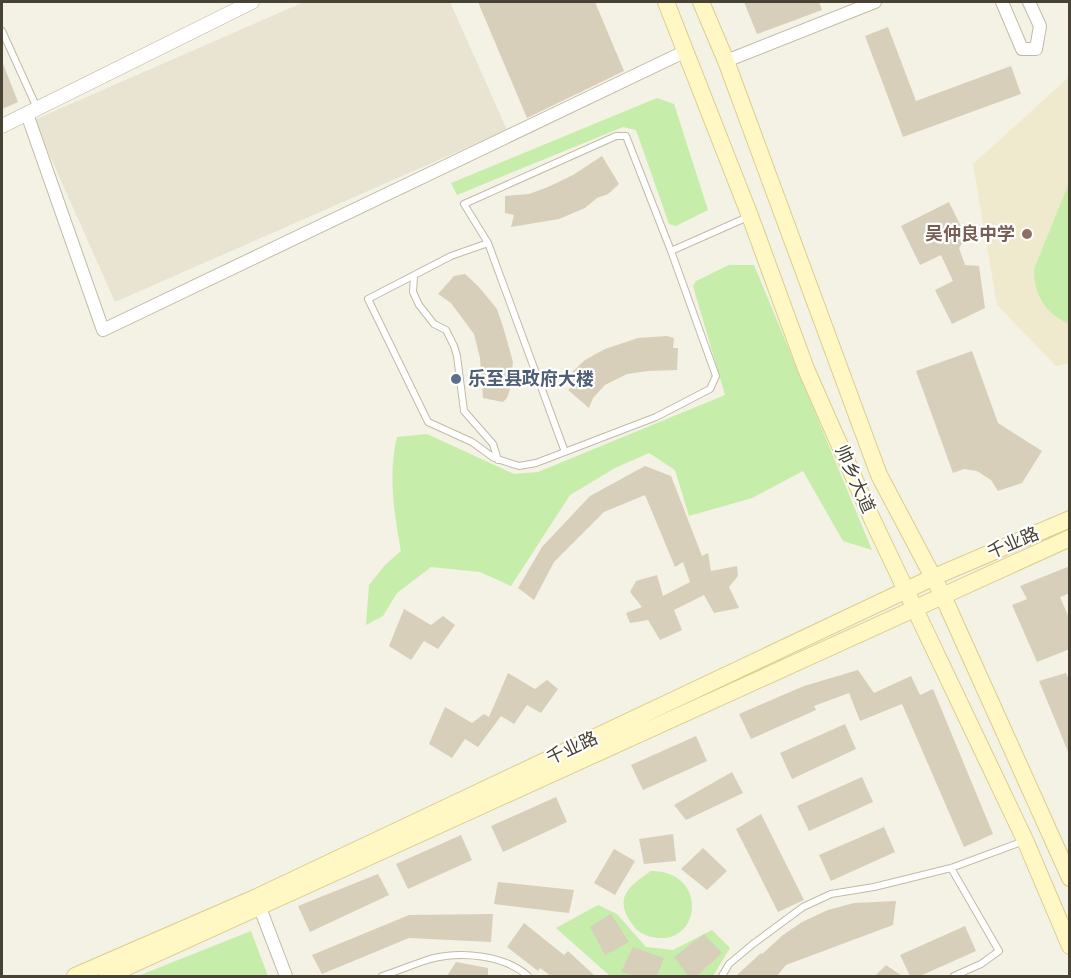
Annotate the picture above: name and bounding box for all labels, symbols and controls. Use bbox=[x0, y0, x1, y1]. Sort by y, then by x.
place label: 吴仲良中学 bbox=[925, 222, 1015, 244]
marker: 吴仲良中学 bbox=[1020, 227, 1034, 241]
place label: 乐至县政府大楼 bbox=[468, 367, 594, 389]
marker: 乐至县政府大楼 bbox=[449, 372, 463, 386]
street label: 帅乡大道 bbox=[831, 441, 881, 516]
street label: 千业路 bbox=[983, 521, 1042, 563]
street label: 千业路 bbox=[542, 726, 601, 768]

